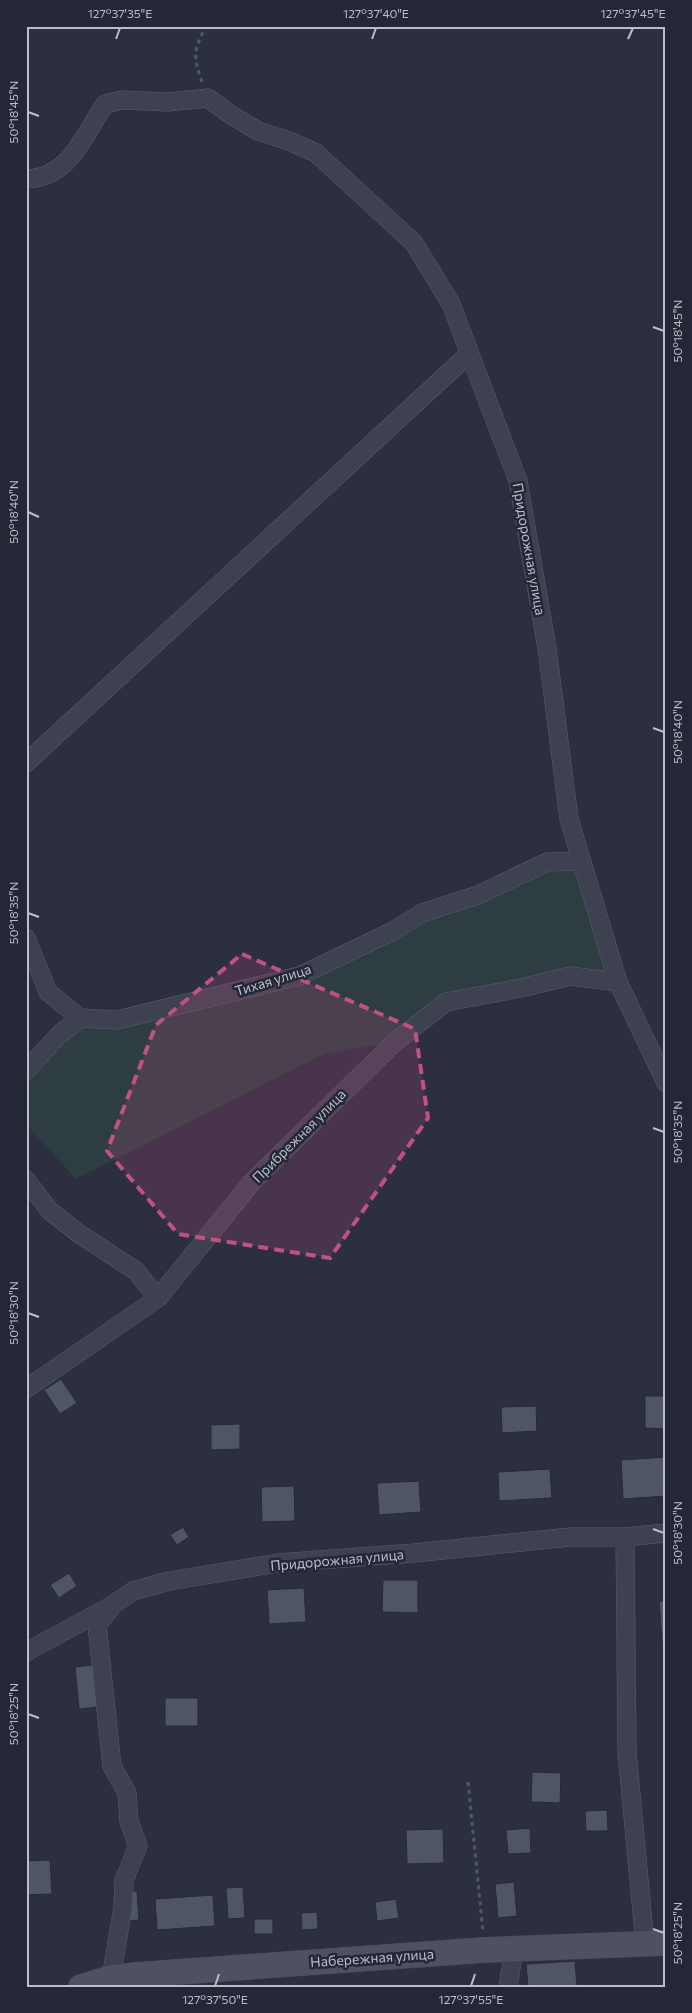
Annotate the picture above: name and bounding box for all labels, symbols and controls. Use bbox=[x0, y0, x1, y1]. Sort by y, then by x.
text: 127°37'35"E bbox=[88, 6, 152, 20]
text: 127°37'40"E bbox=[343, 6, 409, 20]
text: 127°37'45"E bbox=[600, 6, 666, 20]
text: 50°18'45"N bbox=[6, 81, 20, 143]
text: 50°18'45"N bbox=[670, 300, 684, 362]
text: 50°18'40"N bbox=[6, 480, 20, 544]
street label: Придорожная улица bbox=[509, 481, 550, 616]
text: 50°18'40"N bbox=[670, 700, 684, 764]
text: 50°18'35"N bbox=[6, 882, 20, 944]
street label: Тихая улица bbox=[233, 960, 313, 999]
street label: Прибрежная улица bbox=[248, 1085, 349, 1186]
text: 50°18'35"N bbox=[670, 1101, 684, 1163]
text: 50°18'30"N bbox=[6, 1281, 20, 1345]
text: 50°18'30"N bbox=[670, 1501, 684, 1565]
street label: Придорожная улица bbox=[269, 1545, 405, 1574]
text: 50°18'25"N bbox=[6, 1683, 20, 1745]
text: 50°18'25"N bbox=[670, 1902, 684, 1964]
street label: Набережная улица bbox=[310, 1945, 434, 1970]
text: 127°37'50"E bbox=[182, 1992, 248, 2006]
text: 127°37'55"E bbox=[439, 1992, 503, 2006]

